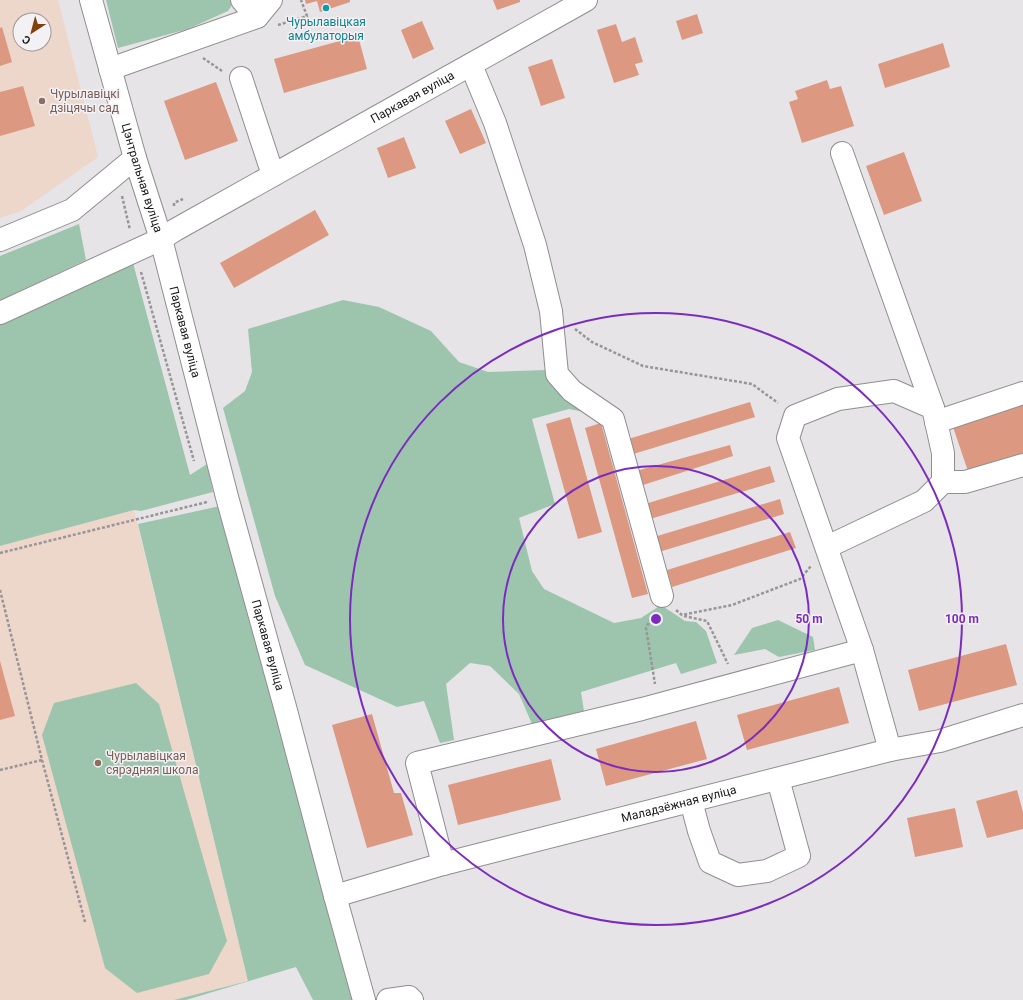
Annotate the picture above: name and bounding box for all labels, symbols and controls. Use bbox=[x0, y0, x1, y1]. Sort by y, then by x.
marker: Чурылавіцкая амбулаторыя bbox=[321, 3, 331, 13]
north arrow bbox=[12, 12, 52, 52]
place label: Чурылавіцкая амбулаторыя bbox=[286, 15, 366, 43]
text: С bbox=[20, 32, 33, 47]
street label: Паркавая вуліца bbox=[368, 68, 457, 126]
place label: Чурылавіцкі дзіцячы сад bbox=[50, 87, 120, 115]
marker: Чурылавіцкі дзіцячы сад bbox=[37, 96, 47, 106]
street label: Цэнтральная вуліца bbox=[119, 122, 165, 234]
street label: Паркавая вуліца bbox=[166, 285, 203, 379]
street label: Паркавая вуліца bbox=[249, 598, 287, 692]
centre of rings bbox=[649, 612, 663, 626]
text: 50 m bbox=[795, 612, 823, 626]
text: 100 m bbox=[945, 612, 979, 626]
place label: Чурылавіцкая сярэдняя школа bbox=[106, 749, 199, 777]
marker: Чурылавіцкая сярэдняя школа bbox=[93, 758, 103, 768]
street label: Маладзёжная вуліца bbox=[620, 782, 738, 825]

